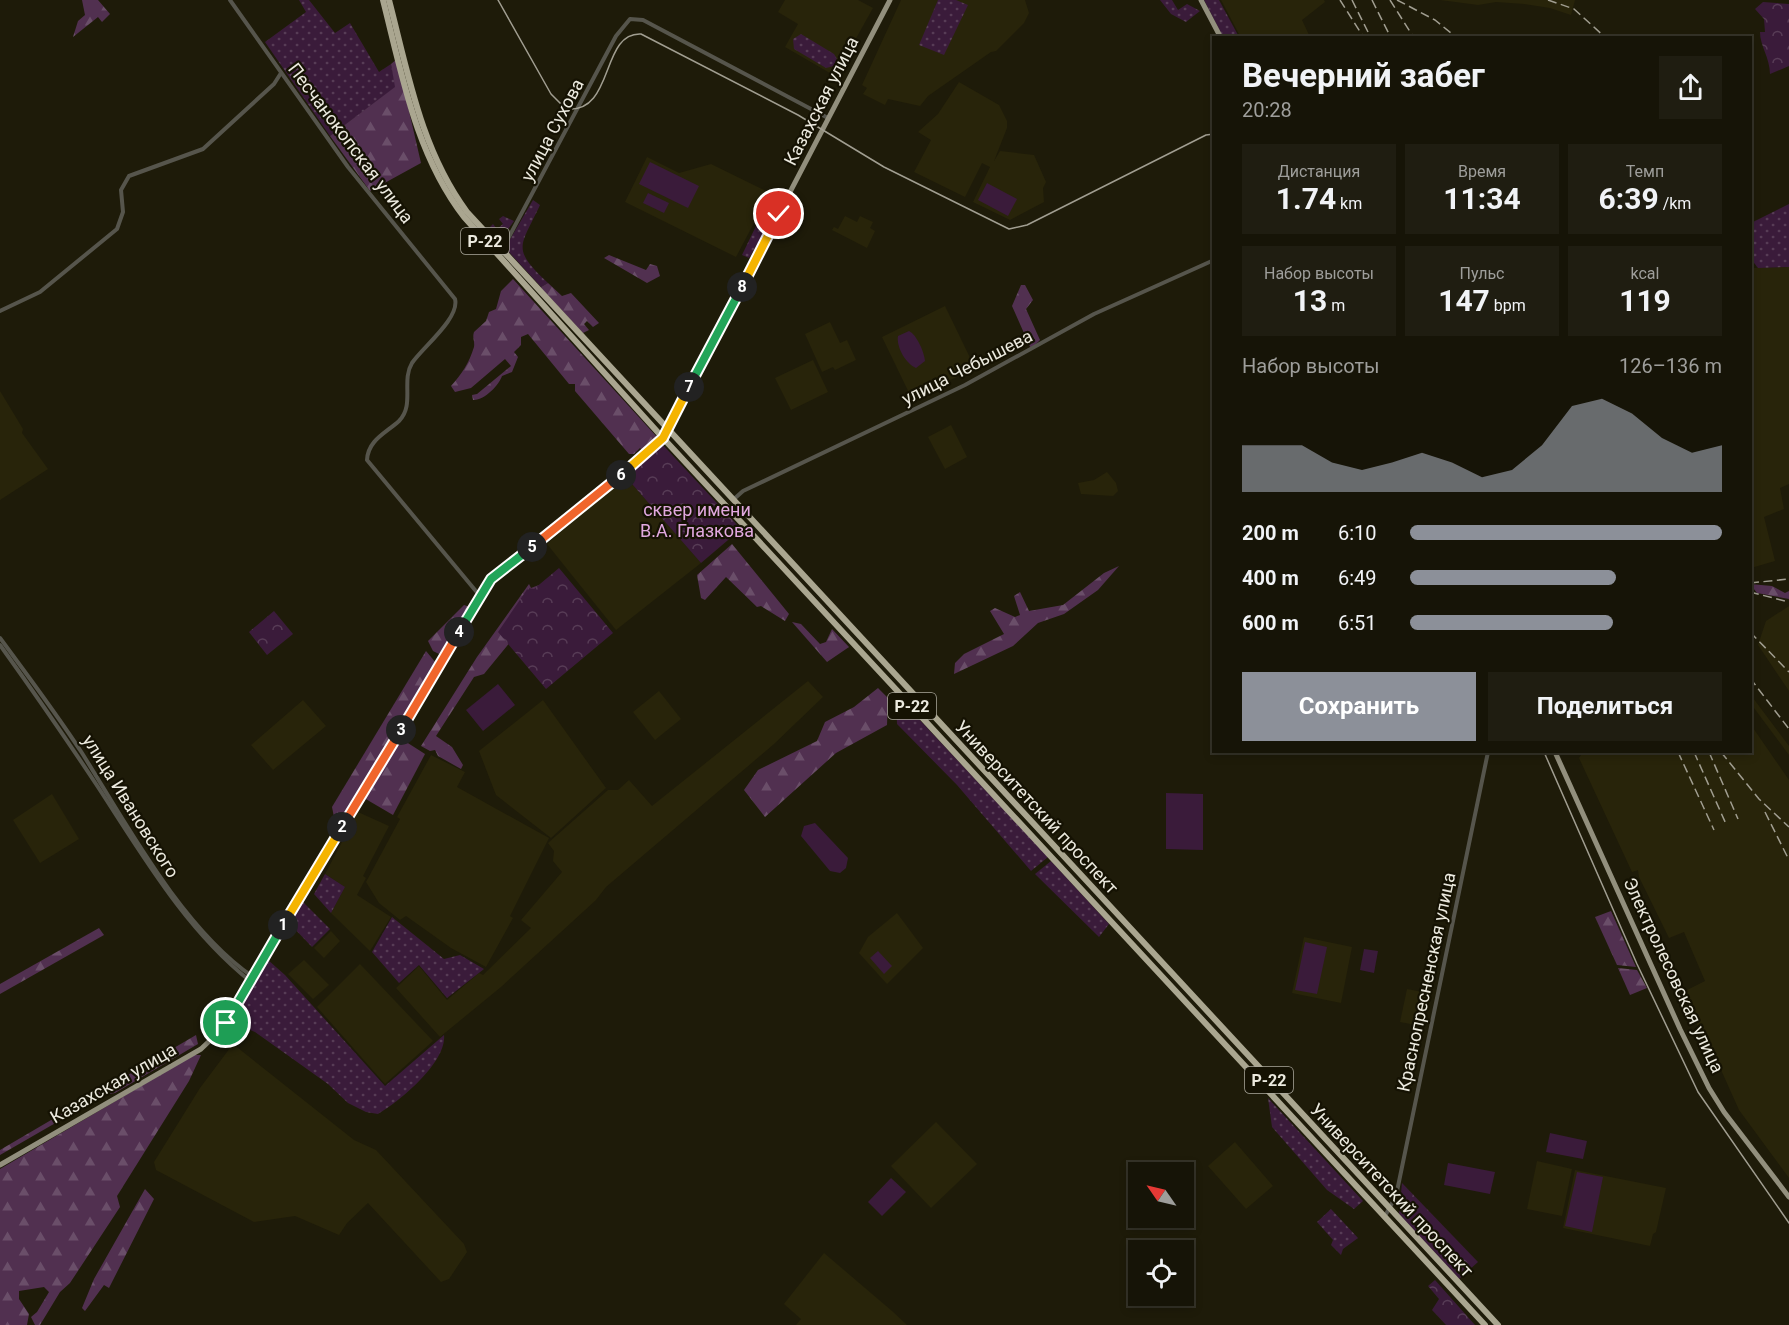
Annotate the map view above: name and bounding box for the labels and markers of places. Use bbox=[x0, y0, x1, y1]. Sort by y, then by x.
pin bbox=[753, 188, 804, 239]
pin: 8 bbox=[727, 272, 757, 302]
pin: 7 bbox=[674, 372, 704, 402]
pin: 6 bbox=[606, 460, 636, 490]
pin: 5 bbox=[517, 532, 547, 562]
pin: 4 bbox=[444, 617, 474, 647]
pin: 3 bbox=[386, 715, 416, 745]
pin: 2 bbox=[327, 812, 357, 842]
pin: 1 bbox=[268, 910, 298, 940]
pin bbox=[200, 997, 251, 1048]

